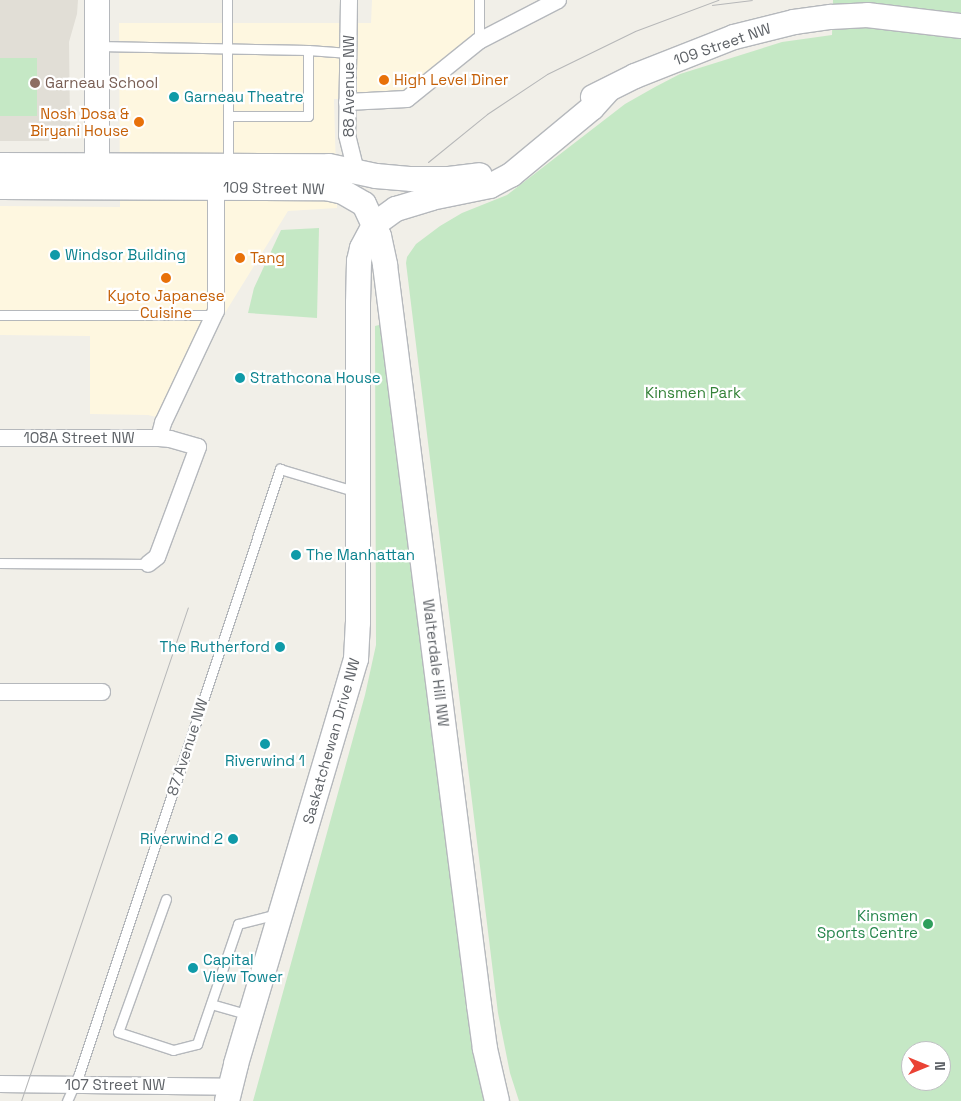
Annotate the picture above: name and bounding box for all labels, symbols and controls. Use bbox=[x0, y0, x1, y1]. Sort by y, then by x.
street label: 109 Street NW bbox=[671, 19, 773, 69]
street label: 88 Avenue NW bbox=[340, 35, 358, 137]
place label: High Level Diner bbox=[394, 71, 508, 89]
place label: Garneau School bbox=[45, 74, 158, 92]
marker: High Level Diner bbox=[378, 74, 390, 86]
marker: Garneau School bbox=[29, 77, 41, 89]
place label: Garneau Theatre bbox=[184, 88, 304, 106]
marker: Garneau Theatre bbox=[168, 91, 180, 103]
place label: Nosh Dosa & Biryani House bbox=[30, 104, 129, 139]
marker: Nosh Dosa & Biryani House bbox=[133, 116, 145, 128]
street label: 109 Street NW bbox=[223, 178, 325, 198]
place label: Windsor Building bbox=[65, 246, 186, 264]
marker: Windsor Building bbox=[49, 249, 61, 261]
place label: Tang bbox=[250, 249, 285, 267]
marker: Tang bbox=[234, 252, 246, 264]
marker: Kyoto Japanese Cuisine bbox=[160, 272, 172, 284]
place label: Kyoto Japanese Cuisine bbox=[107, 286, 225, 321]
place label: Strathcona House bbox=[250, 369, 381, 387]
marker: Strathcona House bbox=[234, 372, 246, 384]
park label: Kinsmen Park bbox=[645, 384, 741, 402]
street label: 108A Street NW bbox=[23, 429, 135, 447]
place label: The Manhattan bbox=[306, 546, 415, 564]
marker: The Manhattan bbox=[290, 549, 302, 561]
street label: Walterdale Hill NW bbox=[419, 598, 453, 728]
place label: The Rutherford bbox=[159, 638, 270, 656]
marker: The Rutherford bbox=[274, 641, 286, 653]
street label: Saskatchewan Drive NW bbox=[299, 656, 363, 826]
street label: 87 Avenue NW bbox=[163, 696, 211, 798]
marker: Riverwind 1 bbox=[259, 738, 271, 750]
place label: Riverwind 1 bbox=[225, 752, 305, 770]
place label: Riverwind 2 bbox=[140, 830, 223, 848]
marker: Riverwind 2 bbox=[227, 833, 239, 845]
place label: Kinsmen Sports Centre bbox=[817, 906, 918, 941]
marker: Kinsmen Sports Centre bbox=[922, 918, 934, 930]
place label: Capital View Tower bbox=[203, 950, 283, 985]
marker: Capital View Tower bbox=[187, 962, 199, 974]
north arrow bbox=[901, 1041, 951, 1091]
text: N bbox=[931, 1061, 949, 1071]
street label: 107 Street NW bbox=[65, 1076, 165, 1094]

